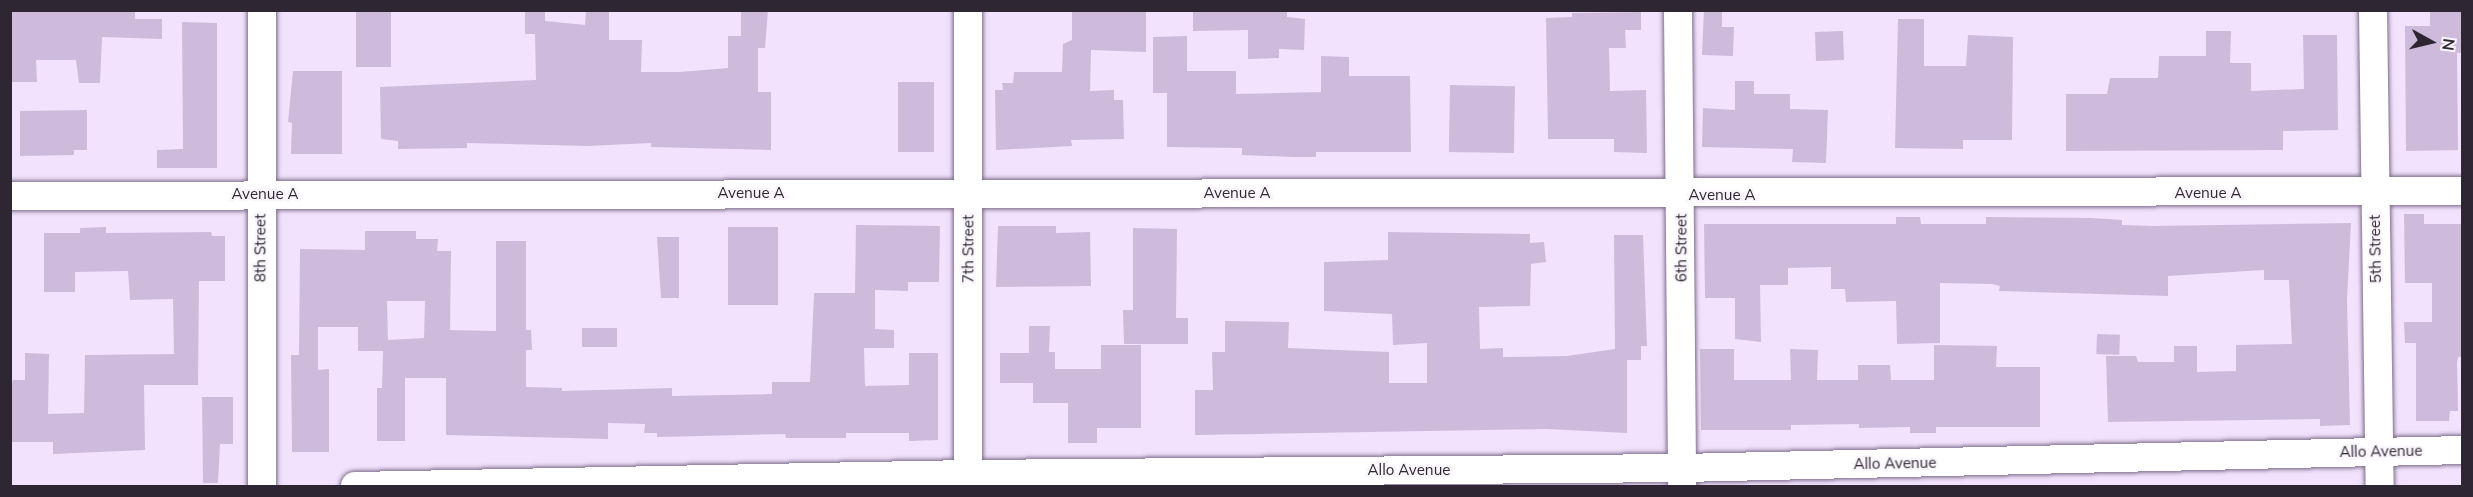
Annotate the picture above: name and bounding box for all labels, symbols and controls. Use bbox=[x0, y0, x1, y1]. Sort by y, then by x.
north arrow bbox=[2401, 12, 2461, 72]
text: N bbox=[2438, 37, 2460, 52]
street label: Avenue A bbox=[717, 184, 785, 202]
street label: Avenue A bbox=[1203, 184, 1271, 202]
street label: Avenue A bbox=[2174, 184, 2242, 202]
street label: Avenue A bbox=[231, 185, 299, 203]
street label: Avenue A bbox=[1688, 186, 1756, 204]
street label: 8th Street bbox=[251, 214, 269, 282]
street label: 6th Street bbox=[1672, 214, 1690, 282]
street label: 7th Street bbox=[959, 215, 977, 283]
street label: 5th Street bbox=[2365, 215, 2385, 283]
street label: Allo Avenue bbox=[2339, 441, 2423, 461]
street label: Allo Avenue bbox=[1853, 453, 1937, 473]
street label: Allo Avenue bbox=[1368, 461, 1450, 479]

